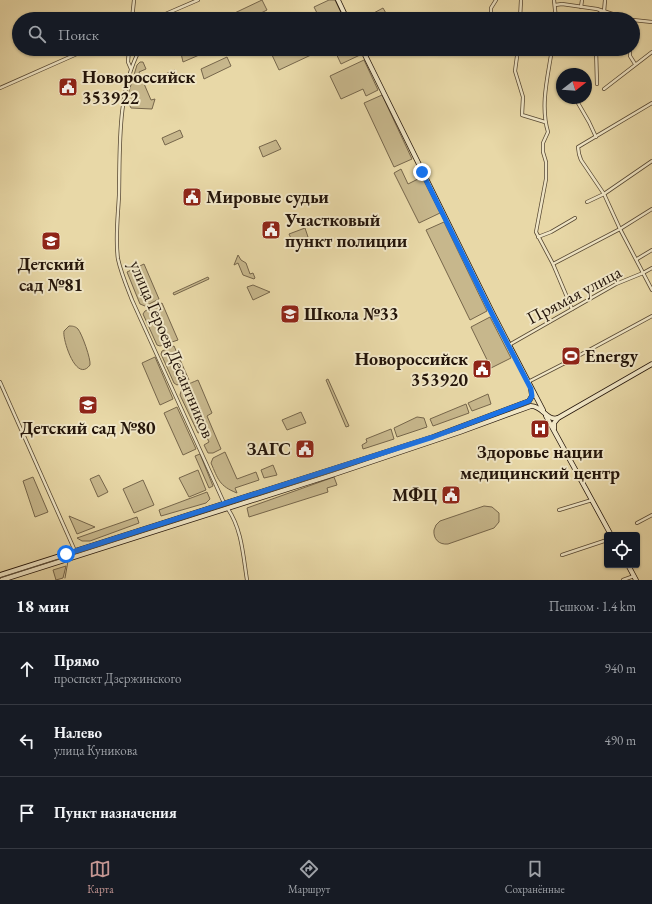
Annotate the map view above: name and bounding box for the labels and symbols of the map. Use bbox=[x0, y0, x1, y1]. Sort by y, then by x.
place label: Новороссийск 353922 bbox=[82, 65, 195, 109]
north arrow bbox=[556, 68, 592, 104]
public building icon: Новороссийск 353922 bbox=[57, 76, 79, 98]
route end bbox=[413, 163, 431, 181]
place label: Мировые судьи bbox=[206, 185, 329, 208]
public building icon: Мировые судьи bbox=[181, 186, 203, 208]
place label: Участковый пункт полиции bbox=[284, 208, 408, 252]
public building icon: Участковый пункт полиции bbox=[260, 219, 282, 241]
school or university icon: Детский сад №81 bbox=[40, 230, 62, 252]
place label: Детский сад №81 bbox=[18, 252, 85, 296]
street label: улица Героев Десантников bbox=[125, 256, 221, 442]
street label: Прямая улица bbox=[522, 260, 626, 329]
place label: Школа №33 bbox=[304, 302, 398, 325]
school or university icon: Школа №33 bbox=[279, 303, 301, 325]
place label: Energy bbox=[585, 344, 638, 367]
sports icon: Energy bbox=[560, 345, 582, 367]
place label: Новороссийск 353920 bbox=[355, 347, 468, 391]
public building icon: Новороссийск 353920 bbox=[471, 358, 493, 380]
school or university icon: Детский сад №80 bbox=[77, 394, 99, 416]
place label: Детский сад №80 bbox=[20, 416, 156, 439]
hospital icon: Здоровье нации медицинский центр bbox=[529, 418, 551, 440]
place label: ЗАГС bbox=[247, 437, 291, 460]
public building icon: ЗАГС bbox=[294, 438, 316, 460]
place label: Здоровье нации медицинский центр bbox=[460, 440, 620, 484]
place label: МФЦ bbox=[392, 483, 437, 506]
public building icon: МФЦ bbox=[440, 484, 462, 506]
route start bbox=[57, 545, 75, 563]

